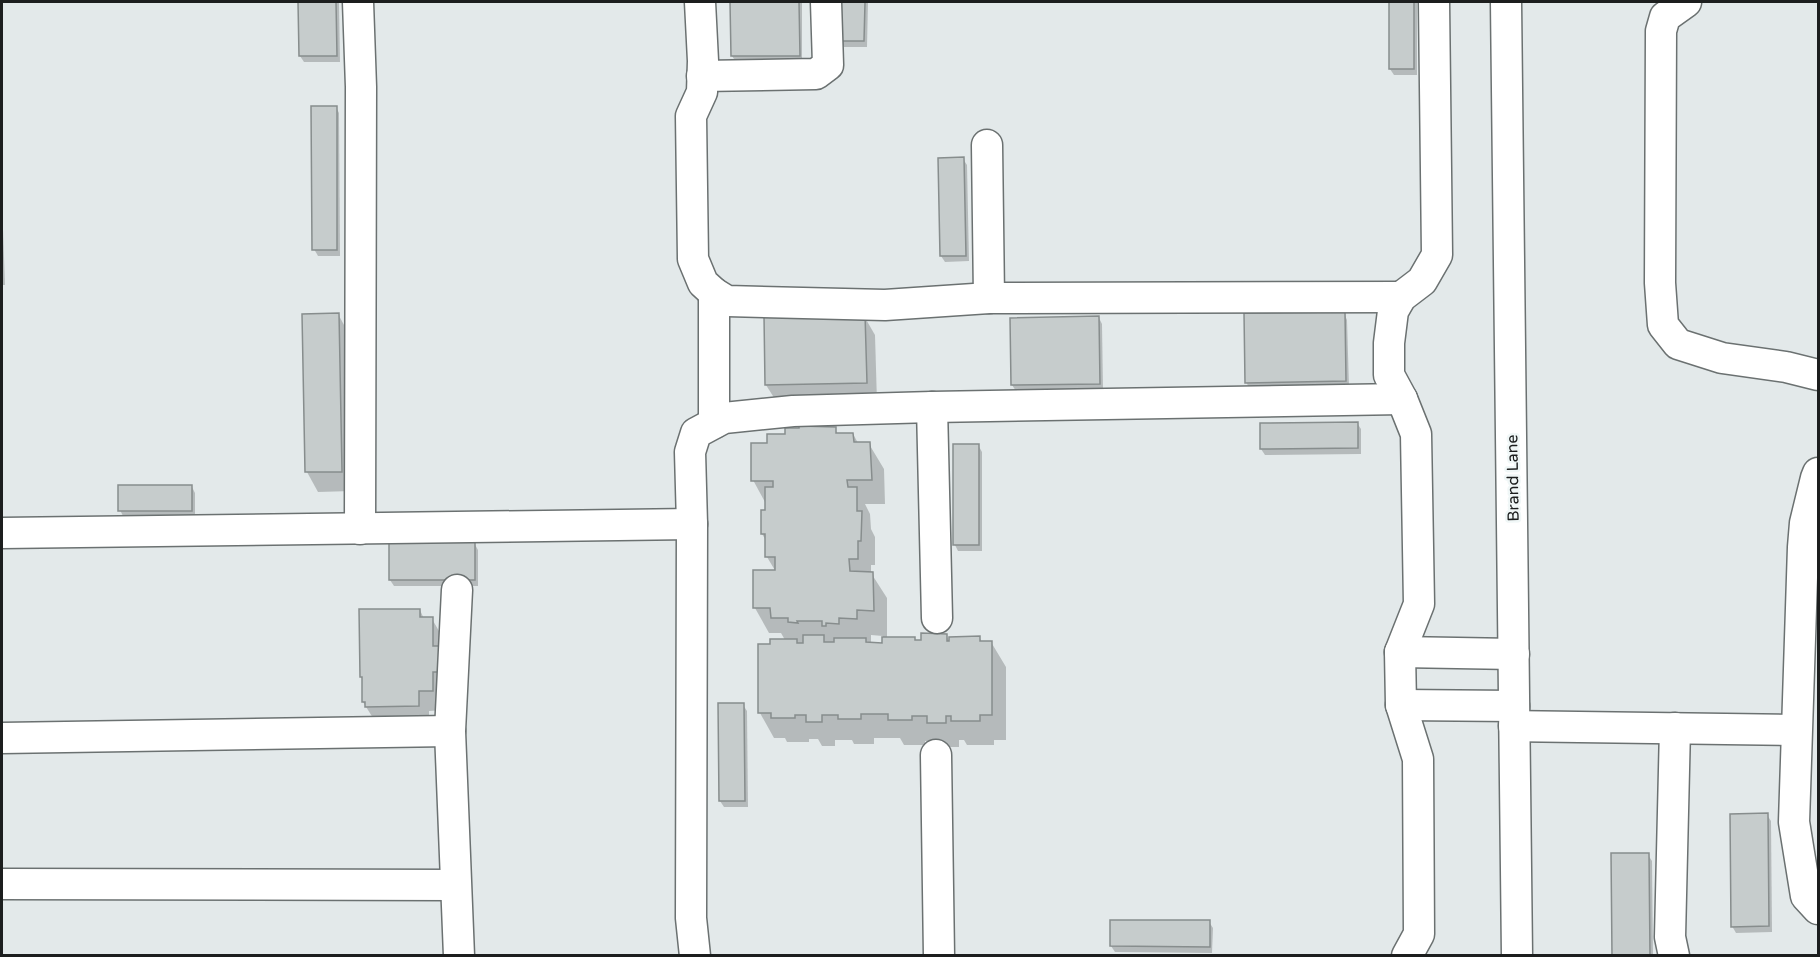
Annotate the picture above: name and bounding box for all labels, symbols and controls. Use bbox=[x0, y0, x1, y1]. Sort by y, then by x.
street label: Brand Lane bbox=[1502, 434, 1524, 522]

